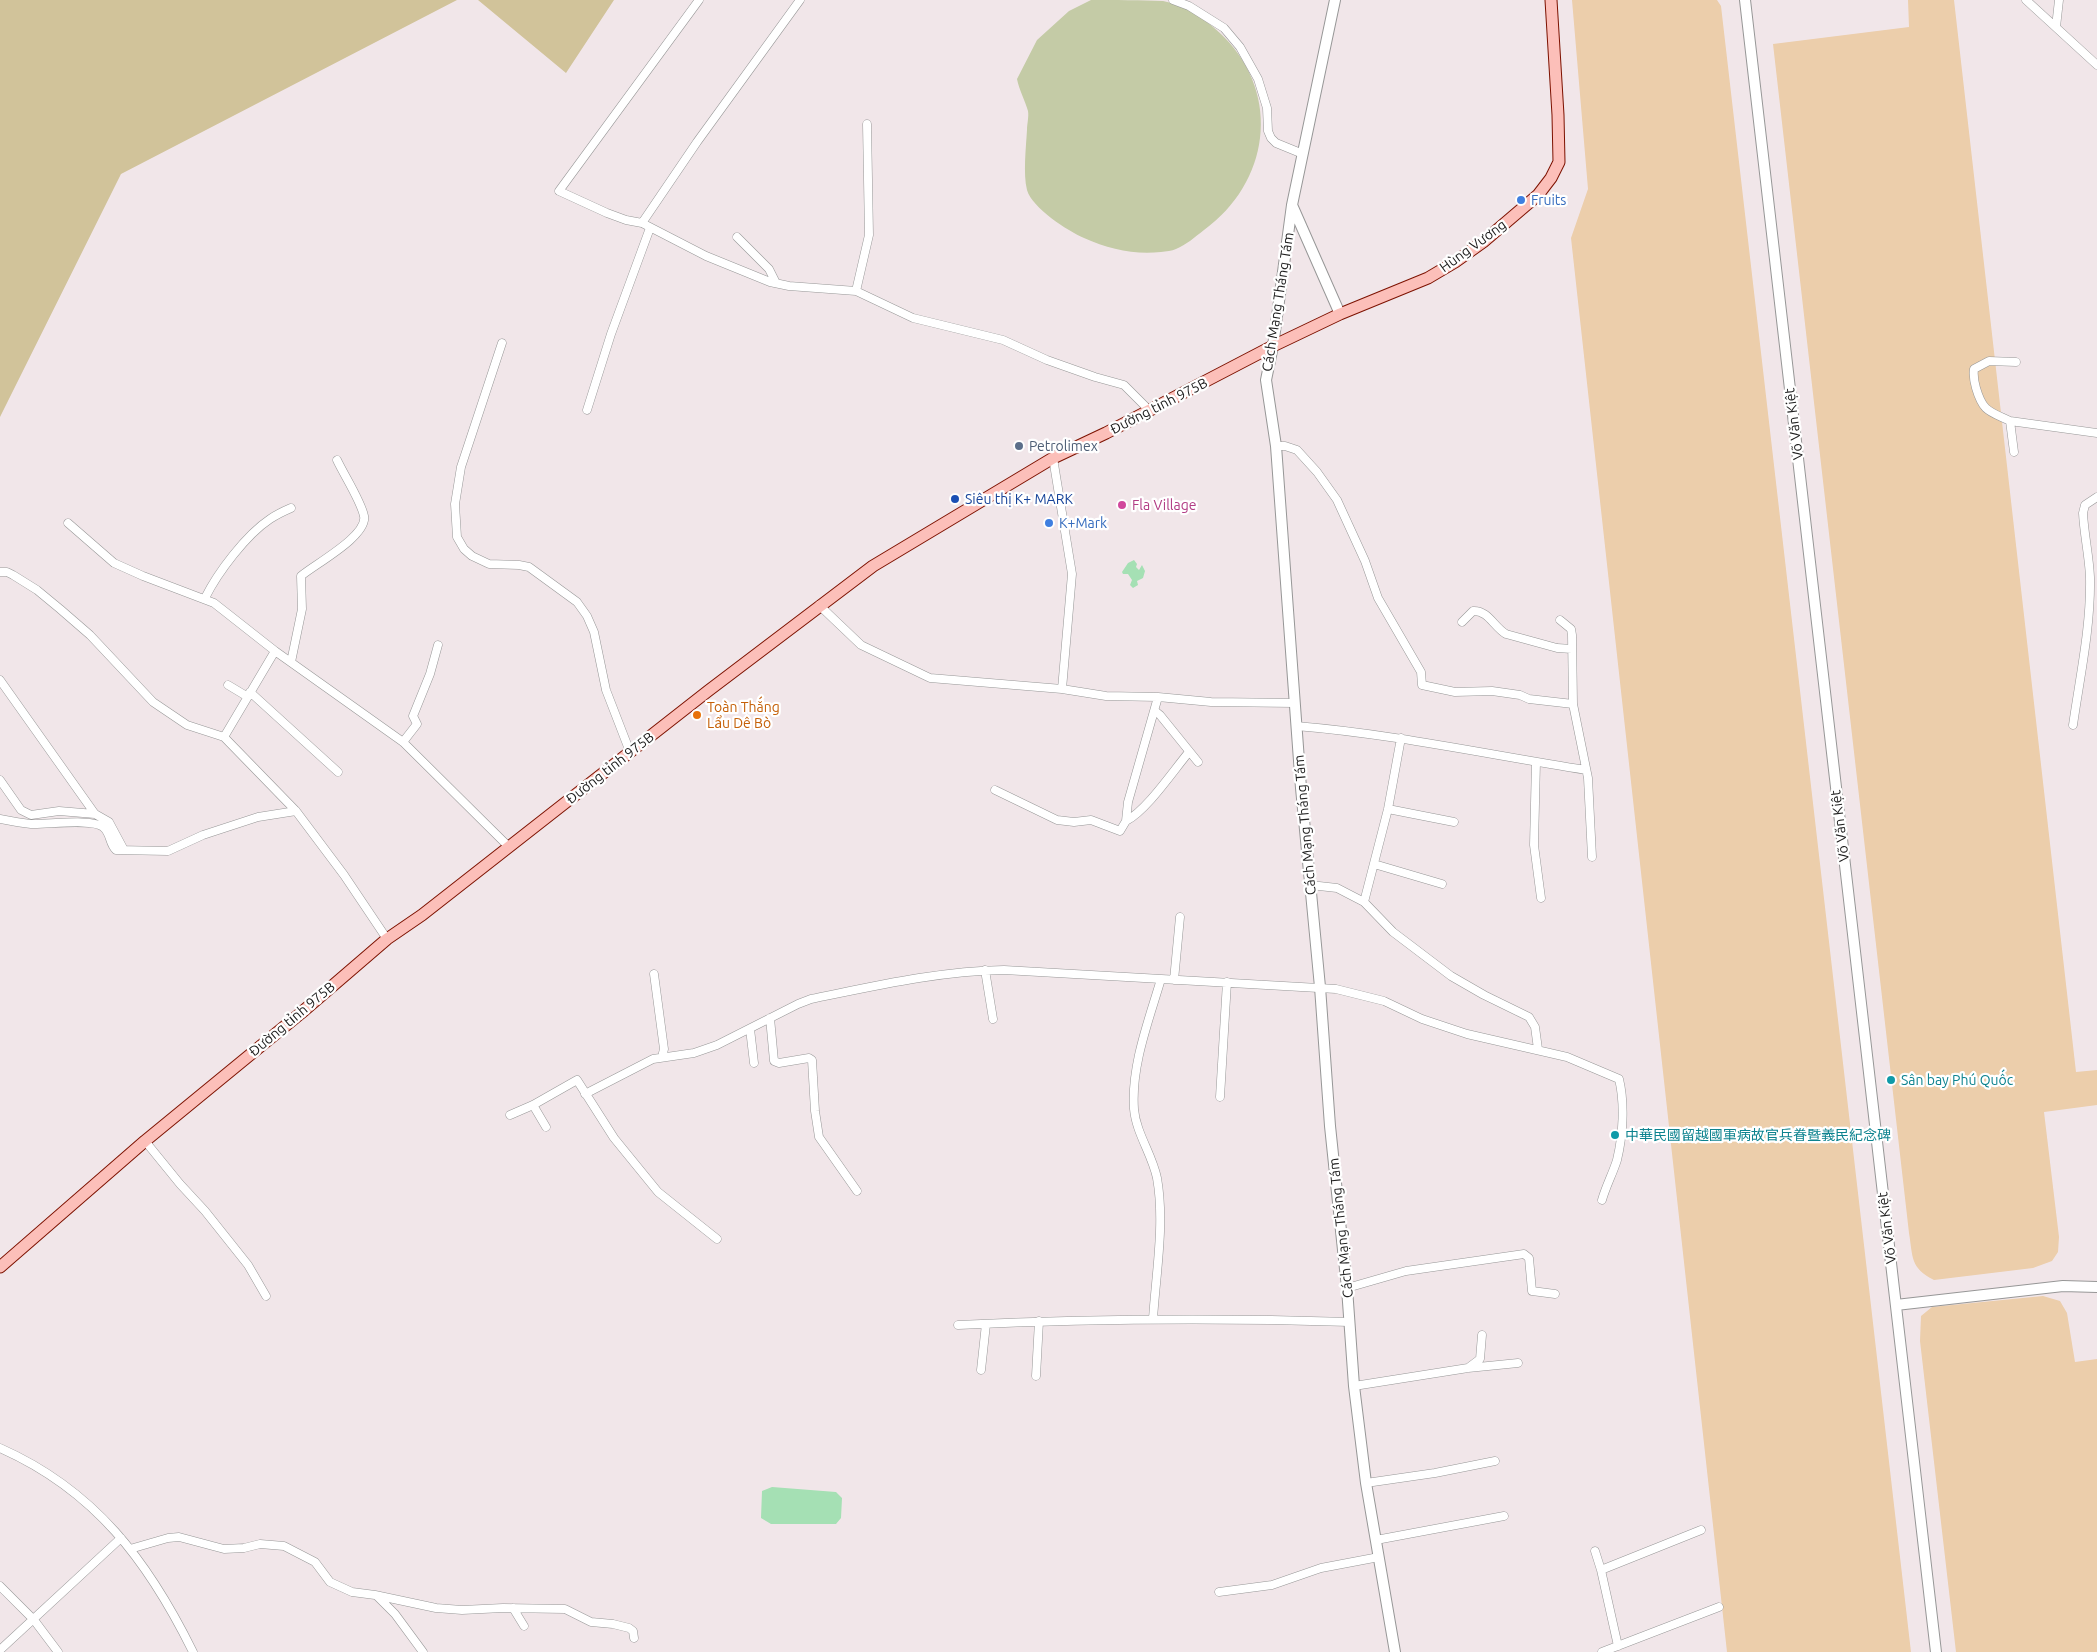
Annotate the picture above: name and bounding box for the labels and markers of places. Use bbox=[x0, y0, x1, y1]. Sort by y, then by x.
place label: Fruits bbox=[1531, 192, 1566, 208]
marker: Fruits bbox=[1515, 194, 1527, 206]
place label: Petrolimex bbox=[1029, 438, 1098, 454]
marker: Petrolimex bbox=[1013, 440, 1025, 452]
place label: Siêu thị K+ MARK bbox=[965, 491, 1073, 507]
marker: Siêu thị K+ MARK bbox=[949, 493, 961, 505]
place label: Fla Village bbox=[1132, 497, 1197, 513]
marker: Fla Village bbox=[1116, 499, 1128, 511]
place label: K+Mark bbox=[1059, 515, 1107, 531]
marker: K+Mark bbox=[1043, 517, 1055, 529]
place label: Toàn Thắng Lẩu Dê Bò bbox=[707, 699, 780, 732]
marker: Toàn Thắng Lẩu Dê Bò bbox=[691, 709, 703, 721]
place label: Sân bay Phú Quốc bbox=[1901, 1072, 2013, 1088]
marker: Sân bay Phú Quốc bbox=[1885, 1074, 1897, 1086]
place label: 中華民國留越國軍病故官兵眷暨義民紀念碑 bbox=[1625, 1127, 1891, 1143]
marker: 中華民國留越國軍病故官兵眷暨義民紀念碑 bbox=[1609, 1129, 1621, 1141]

